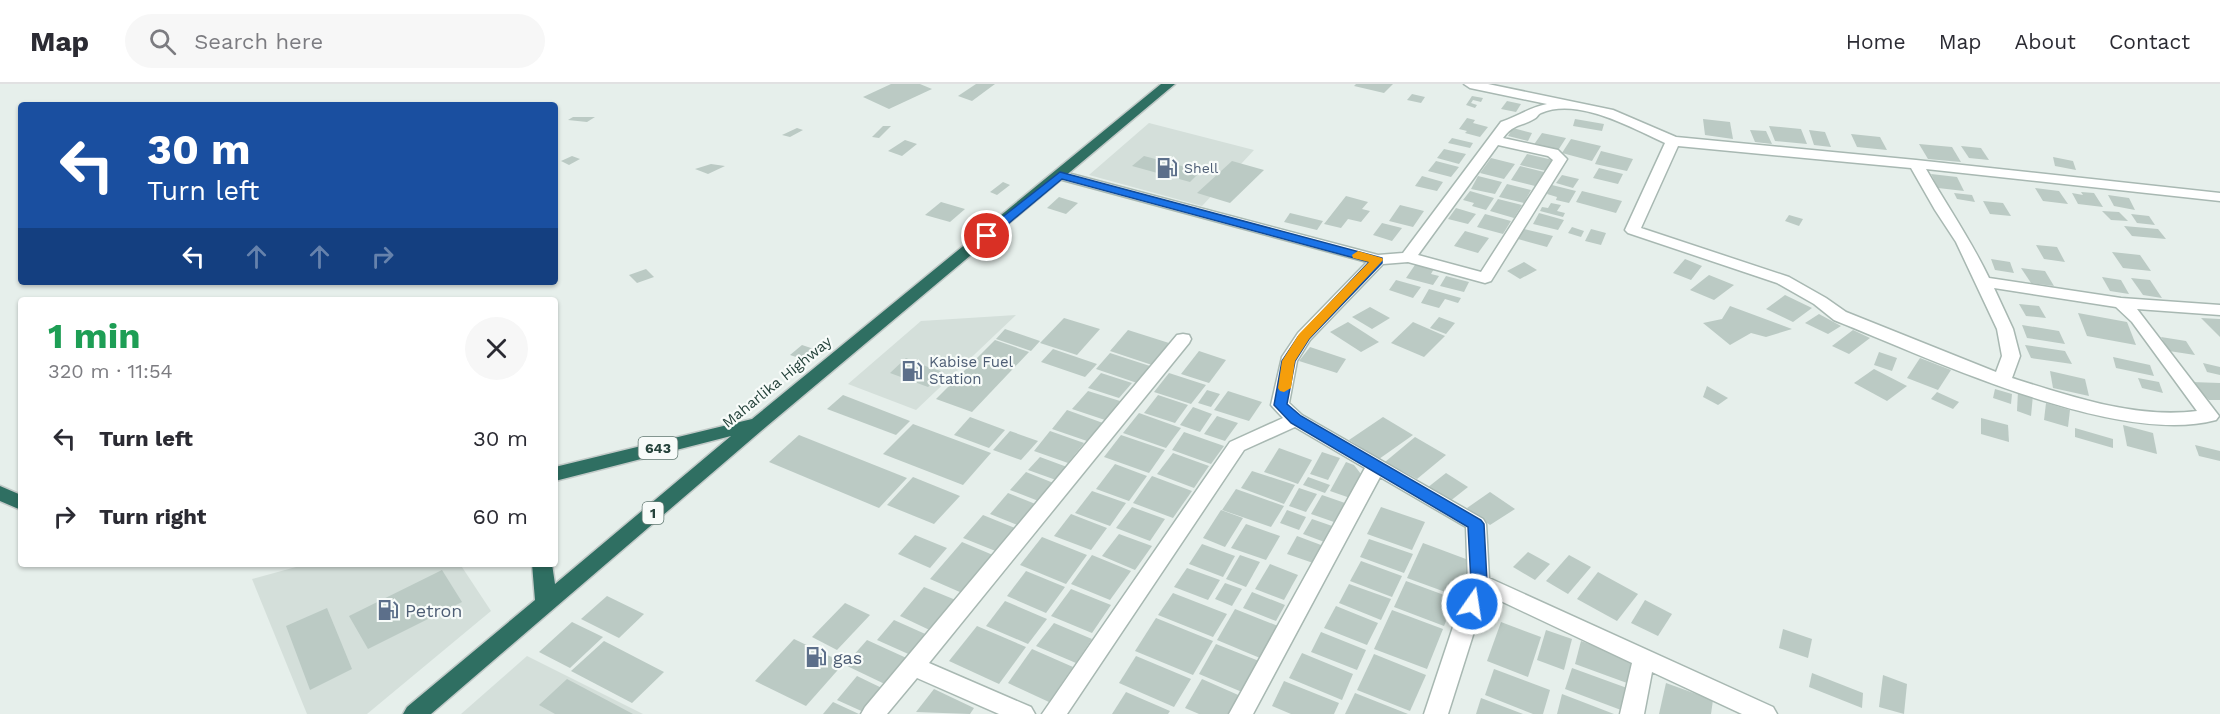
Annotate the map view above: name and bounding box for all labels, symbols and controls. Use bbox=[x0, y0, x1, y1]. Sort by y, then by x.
search box bbox=[125, 14, 545, 68]
text: Map bbox=[30, 25, 89, 58]
icon: search bbox=[146, 25, 179, 58]
text: Search here bbox=[194, 29, 323, 54]
text: Home bbox=[1846, 29, 1906, 54]
text: Map bbox=[1939, 29, 1982, 54]
text: About bbox=[2015, 29, 2076, 54]
text: Contact bbox=[2109, 29, 2190, 54]
text: 30 m bbox=[147, 125, 251, 174]
icon: left bbox=[48, 126, 126, 204]
fuel station icon: Shell bbox=[1155, 156, 1179, 180]
place label: Shell bbox=[1184, 160, 1219, 176]
text: Turn left bbox=[147, 175, 259, 207]
pin bbox=[961, 210, 1012, 261]
icon: arrive bbox=[970, 219, 1003, 252]
icon: left bbox=[177, 240, 210, 273]
icon: ahead bbox=[240, 240, 273, 273]
icon: ahead bbox=[303, 240, 336, 273]
icon: right bbox=[366, 240, 399, 273]
text: 1 min bbox=[48, 315, 140, 357]
button: close bbox=[465, 317, 528, 380]
street label: Maharlika Highway bbox=[719, 332, 836, 432]
place label: Kabise Fuel Station bbox=[929, 353, 1014, 388]
text: 320 m · 11:54 bbox=[48, 359, 173, 383]
fuel station icon: Kabise Fuel Station bbox=[900, 359, 924, 383]
icon: left bbox=[48, 422, 81, 455]
text: Turn left bbox=[99, 426, 193, 451]
text: 30 m bbox=[473, 426, 528, 451]
road number: 643 bbox=[638, 437, 678, 459]
icon: right bbox=[48, 500, 81, 533]
road number: 1 bbox=[642, 502, 664, 524]
text: Turn right bbox=[99, 504, 206, 529]
text: 60 m bbox=[472, 504, 528, 529]
position arrow bbox=[1440, 572, 1504, 636]
fuel station icon: Petron bbox=[376, 598, 400, 622]
place label: Petron bbox=[405, 600, 462, 621]
fuel station icon: gas bbox=[804, 645, 828, 669]
place label: gas bbox=[833, 647, 862, 668]

